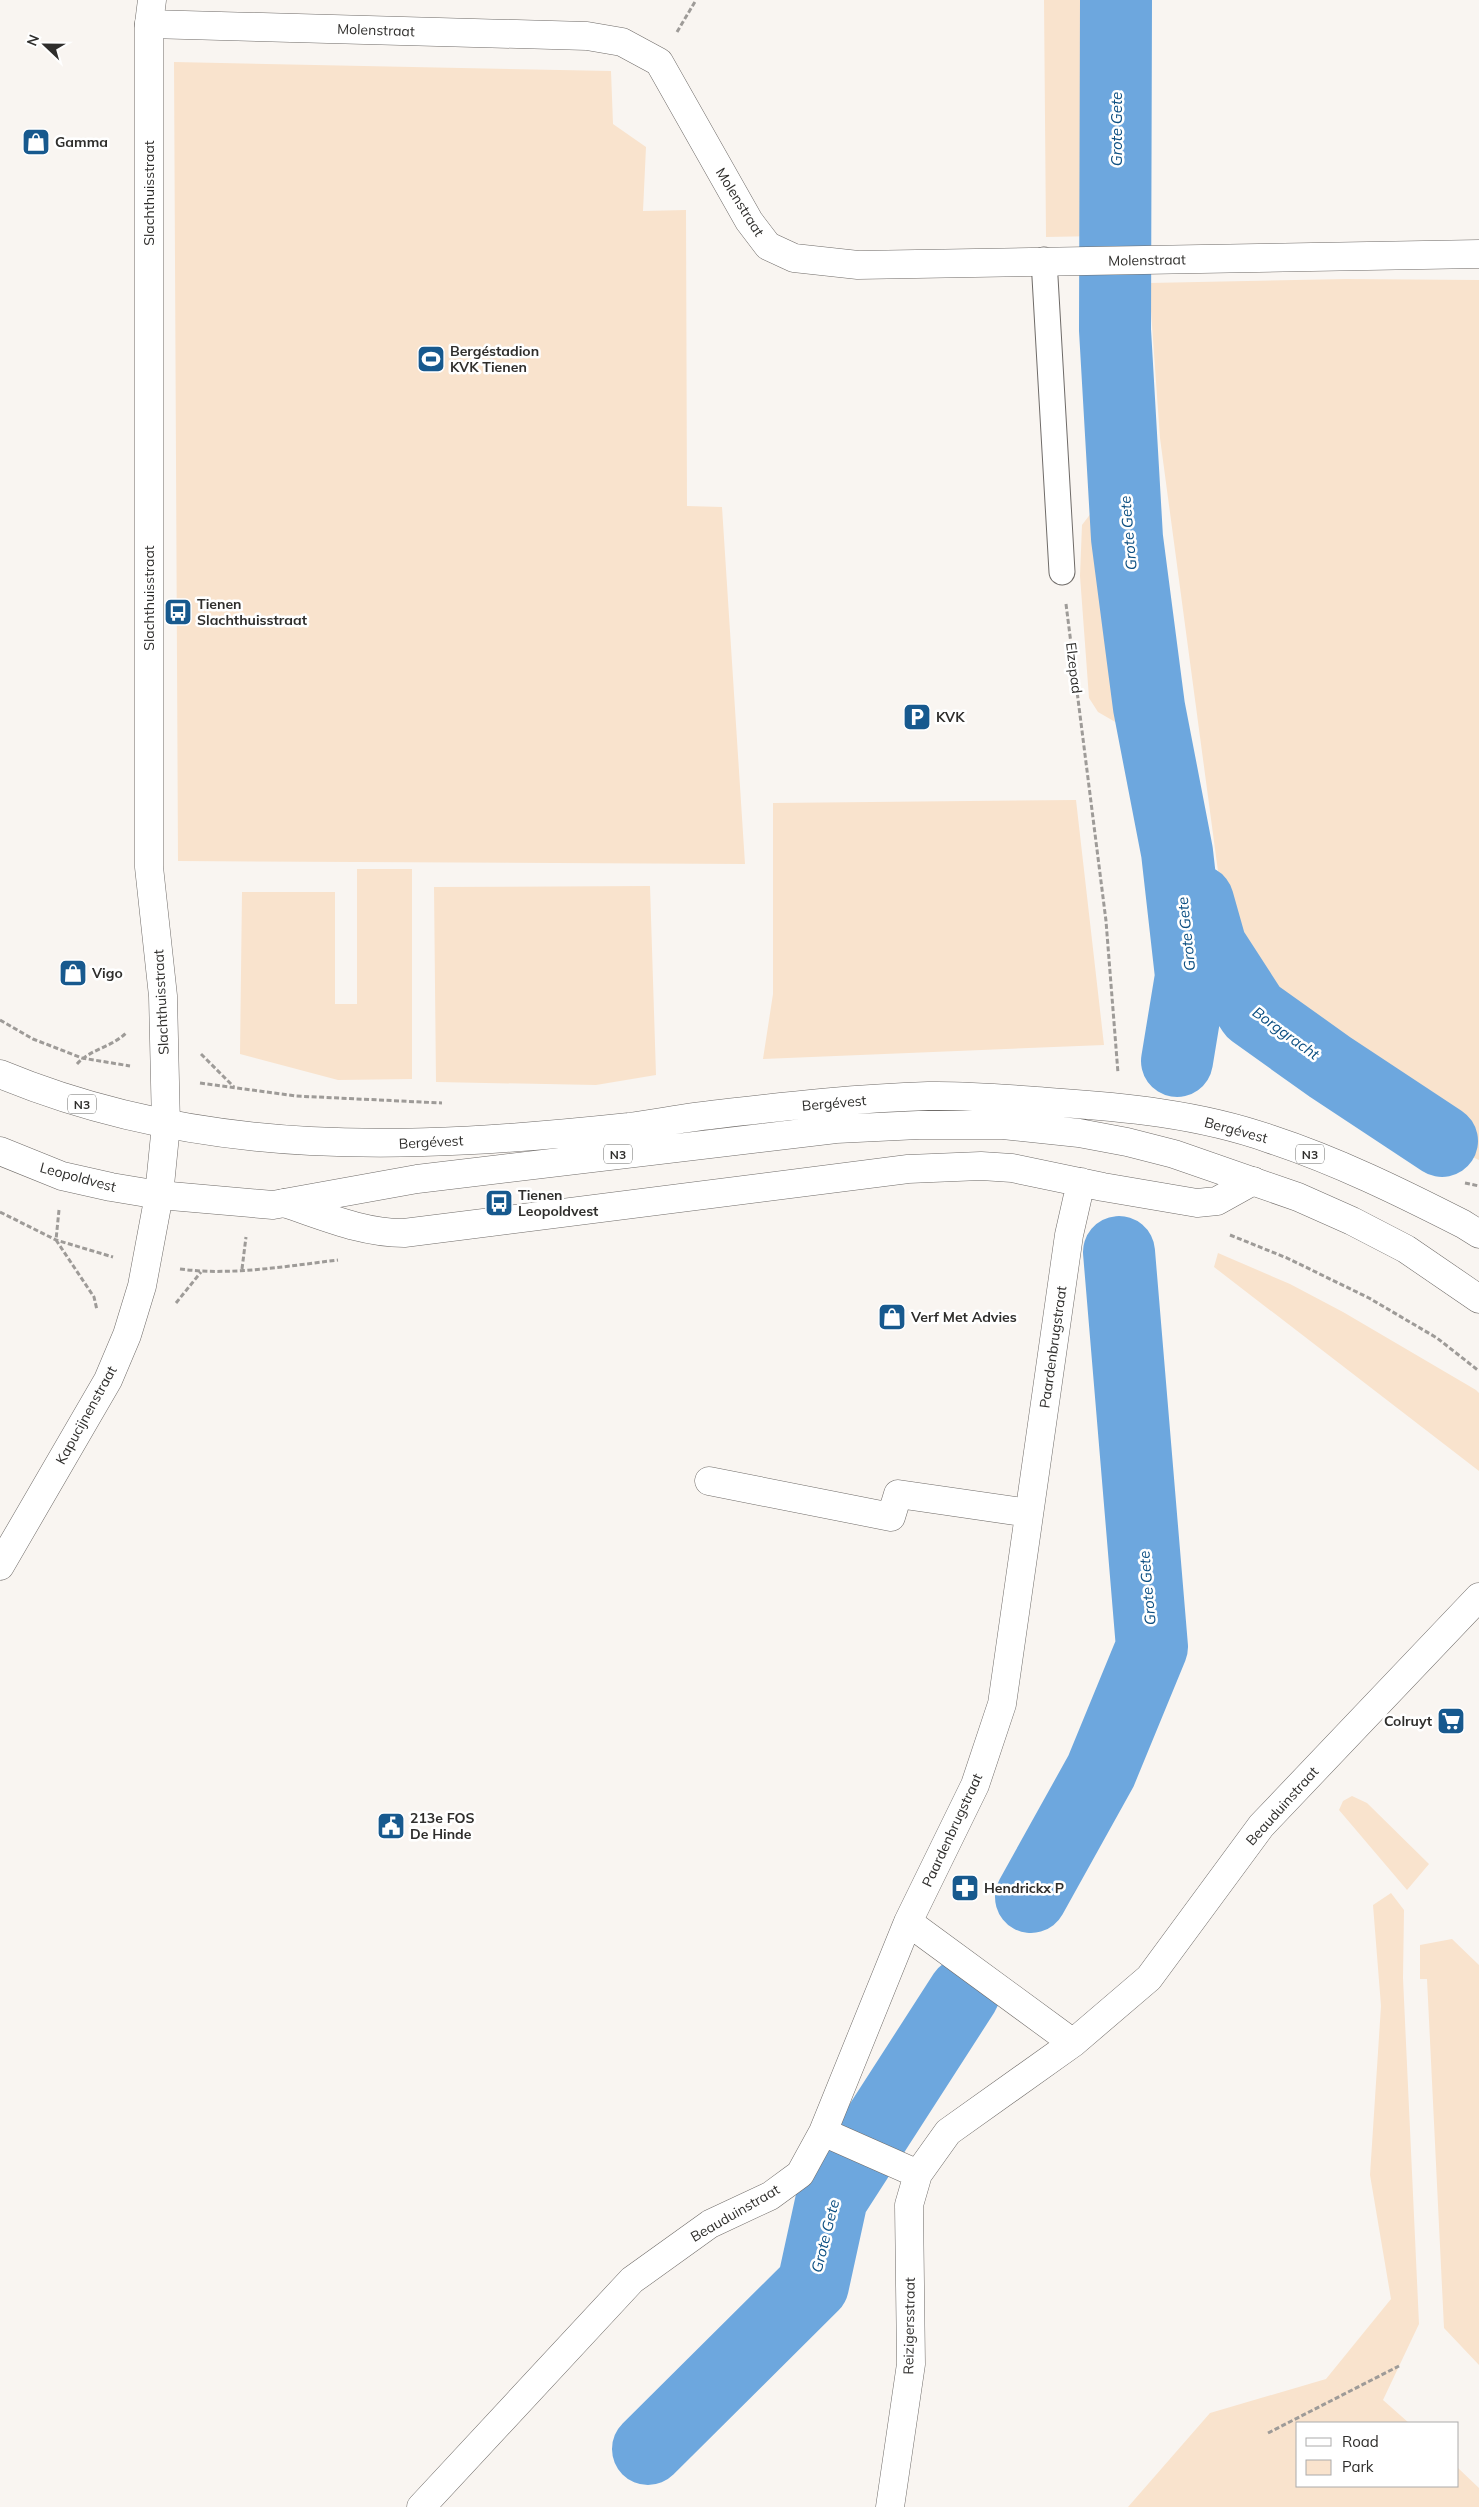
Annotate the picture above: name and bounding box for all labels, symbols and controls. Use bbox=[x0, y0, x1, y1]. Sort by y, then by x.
north arrow bbox=[20, 20, 70, 70]
street label: Molenstraat bbox=[337, 20, 415, 40]
text: N bbox=[23, 32, 43, 48]
water label: Grote Gete bbox=[1107, 92, 1126, 166]
shop icon: Gamma bbox=[21, 127, 51, 157]
place label: Gamma bbox=[55, 133, 108, 151]
street label: Slachthuisstraat bbox=[140, 140, 158, 246]
street label: Molenstraat bbox=[712, 164, 768, 240]
street label: Molenstraat bbox=[1108, 250, 1186, 270]
place label: Bergéstadion KVK Tienen bbox=[450, 342, 539, 376]
sports icon: Bergéstadion KVK Tienen bbox=[416, 344, 446, 374]
water label: Grote Gete bbox=[1115, 495, 1141, 571]
street label: Slachthuisstraat bbox=[140, 545, 158, 651]
place label: Tienen Slachthuisstraat bbox=[197, 595, 308, 629]
bus stop icon: Tienen Slachthuisstraat bbox=[163, 597, 193, 627]
street label: Elzepad bbox=[1062, 641, 1086, 695]
parking icon: KVK bbox=[902, 702, 932, 732]
place label: KVK bbox=[936, 708, 965, 726]
water label: Grote Gete bbox=[1173, 896, 1199, 972]
street label: Slachthuisstraat bbox=[149, 949, 173, 1055]
shop icon: Vigo bbox=[58, 958, 88, 988]
place label: Vigo bbox=[91, 964, 123, 982]
water label: Borggracht bbox=[1249, 1002, 1324, 1064]
street label: Bergévest bbox=[801, 1091, 867, 1115]
road number: N3 bbox=[68, 1094, 96, 1114]
street label: Bergévest bbox=[1202, 1113, 1270, 1147]
street label: Bergévest bbox=[398, 1131, 464, 1153]
road number: N3 bbox=[604, 1144, 632, 1164]
road number: N3 bbox=[1296, 1144, 1324, 1164]
street label: Leopoldvest bbox=[38, 1158, 118, 1196]
place label: Tienen Leopoldvest bbox=[518, 1186, 599, 1220]
bus stop icon: Tienen Leopoldvest bbox=[484, 1188, 514, 1218]
street label: Paardenbrugstraat bbox=[1036, 1285, 1071, 1409]
shop icon: Verf Met Advies bbox=[877, 1302, 907, 1332]
place label: Verf Met Advies bbox=[910, 1308, 1017, 1326]
street label: Kapucijnenstraat bbox=[51, 1363, 121, 1467]
water label: Grote Gete bbox=[1134, 1550, 1160, 1626]
supermarket icon: Colruyt bbox=[1436, 1706, 1466, 1736]
place label: Colruyt bbox=[1384, 1712, 1433, 1730]
street label: Beauduinstraat bbox=[1242, 1763, 1322, 1849]
street label: Paardenbrugstraat bbox=[918, 1770, 986, 1890]
place label: 213e FOS De Hinde bbox=[410, 1809, 475, 1843]
public building icon: 213e FOS De Hinde bbox=[376, 1811, 406, 1841]
pharmacy icon: Hendrickx P bbox=[950, 1873, 980, 1903]
place label: Hendrickx P bbox=[984, 1879, 1064, 1897]
street label: Beauduinstraat bbox=[687, 2180, 783, 2246]
water label: Grote Gete bbox=[807, 2198, 843, 2274]
street label: Reizigersstraat bbox=[899, 2277, 919, 2375]
legend bbox=[1296, 2422, 1459, 2487]
text: Road bbox=[1342, 2432, 1379, 2451]
text: Park bbox=[1342, 2457, 1374, 2476]

